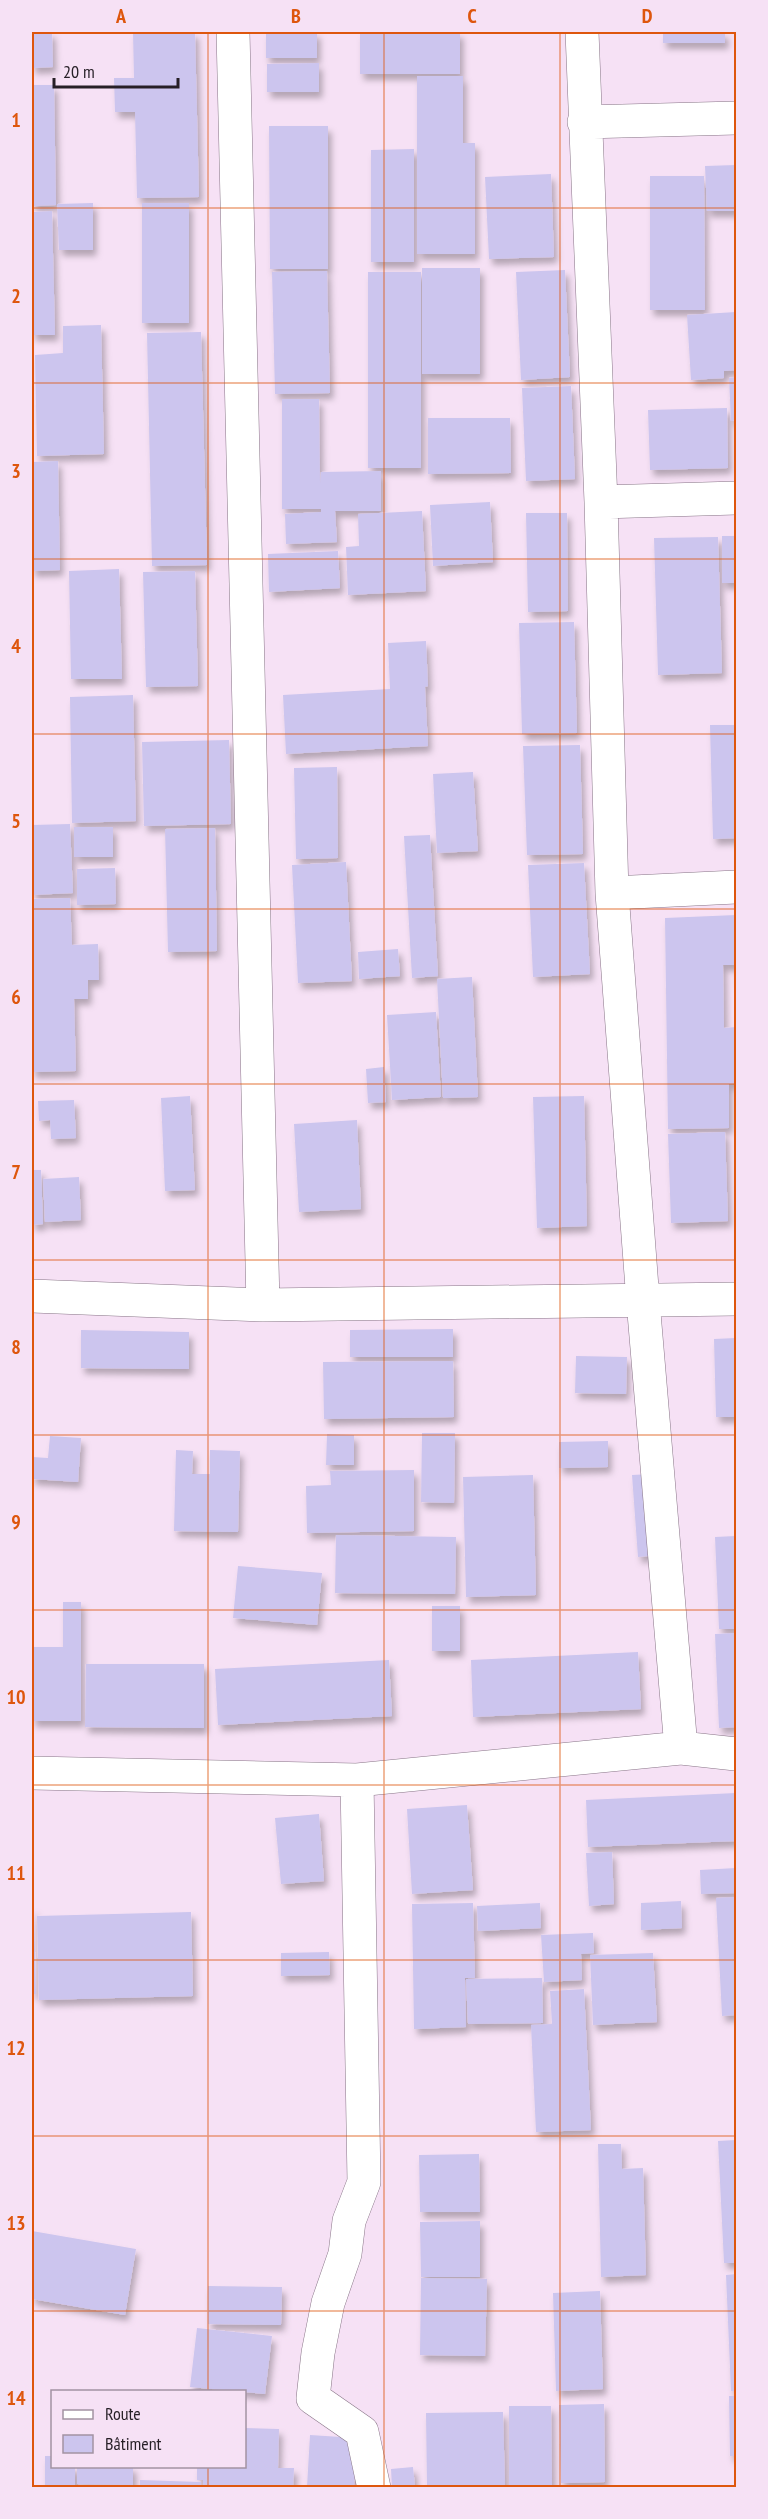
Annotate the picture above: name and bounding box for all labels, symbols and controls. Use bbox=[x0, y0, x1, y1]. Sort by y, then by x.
text: A bbox=[115, 3, 127, 29]
text: B bbox=[291, 3, 301, 29]
text: C bbox=[467, 3, 477, 29]
text: D bbox=[642, 3, 653, 29]
scale bar bbox=[54, 51, 178, 89]
text: 20 m bbox=[63, 60, 95, 83]
text: 1 bbox=[11, 107, 21, 133]
text: 2 bbox=[11, 283, 21, 309]
text: 3 bbox=[11, 458, 21, 484]
text: 4 bbox=[11, 633, 21, 659]
text: 5 bbox=[11, 808, 21, 834]
text: 6 bbox=[11, 984, 21, 1010]
text: 7 bbox=[11, 1159, 21, 1185]
text: 8 bbox=[11, 1334, 21, 1360]
text: 9 bbox=[11, 1509, 21, 1535]
text: 10 bbox=[6, 1684, 26, 1710]
text: 11 bbox=[6, 1860, 26, 1886]
text: 12 bbox=[6, 2035, 26, 2061]
text: 13 bbox=[6, 2210, 26, 2236]
text: 14 bbox=[6, 2385, 26, 2411]
legend bbox=[51, 2390, 246, 2468]
text: Route bbox=[105, 2402, 141, 2425]
text: Bâtiment bbox=[105, 2432, 162, 2455]

